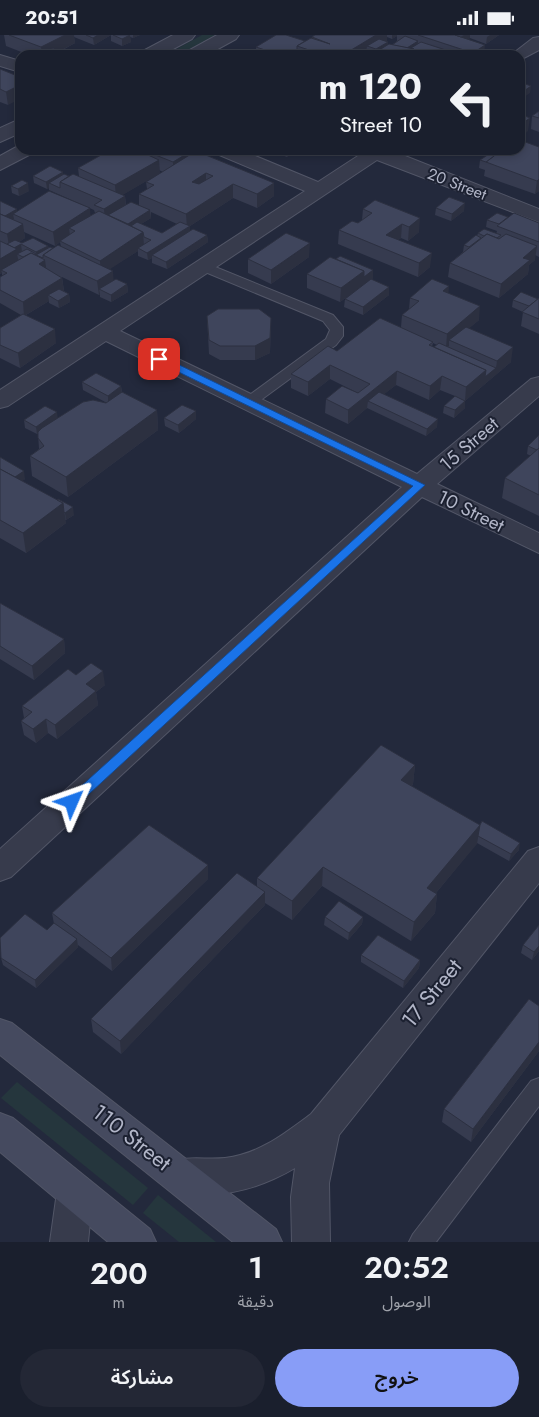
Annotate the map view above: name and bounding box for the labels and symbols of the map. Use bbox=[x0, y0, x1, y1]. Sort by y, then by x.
street label: 20 Street bbox=[424, 162, 490, 206]
pin bbox=[138, 338, 180, 380]
street label: 15 Street bbox=[434, 410, 505, 477]
street label: 10 Street bbox=[433, 483, 509, 539]
position arrow bbox=[45, 775, 97, 827]
street label: 17 Street bbox=[393, 951, 469, 1034]
street label: 110 Street bbox=[86, 1096, 179, 1178]

